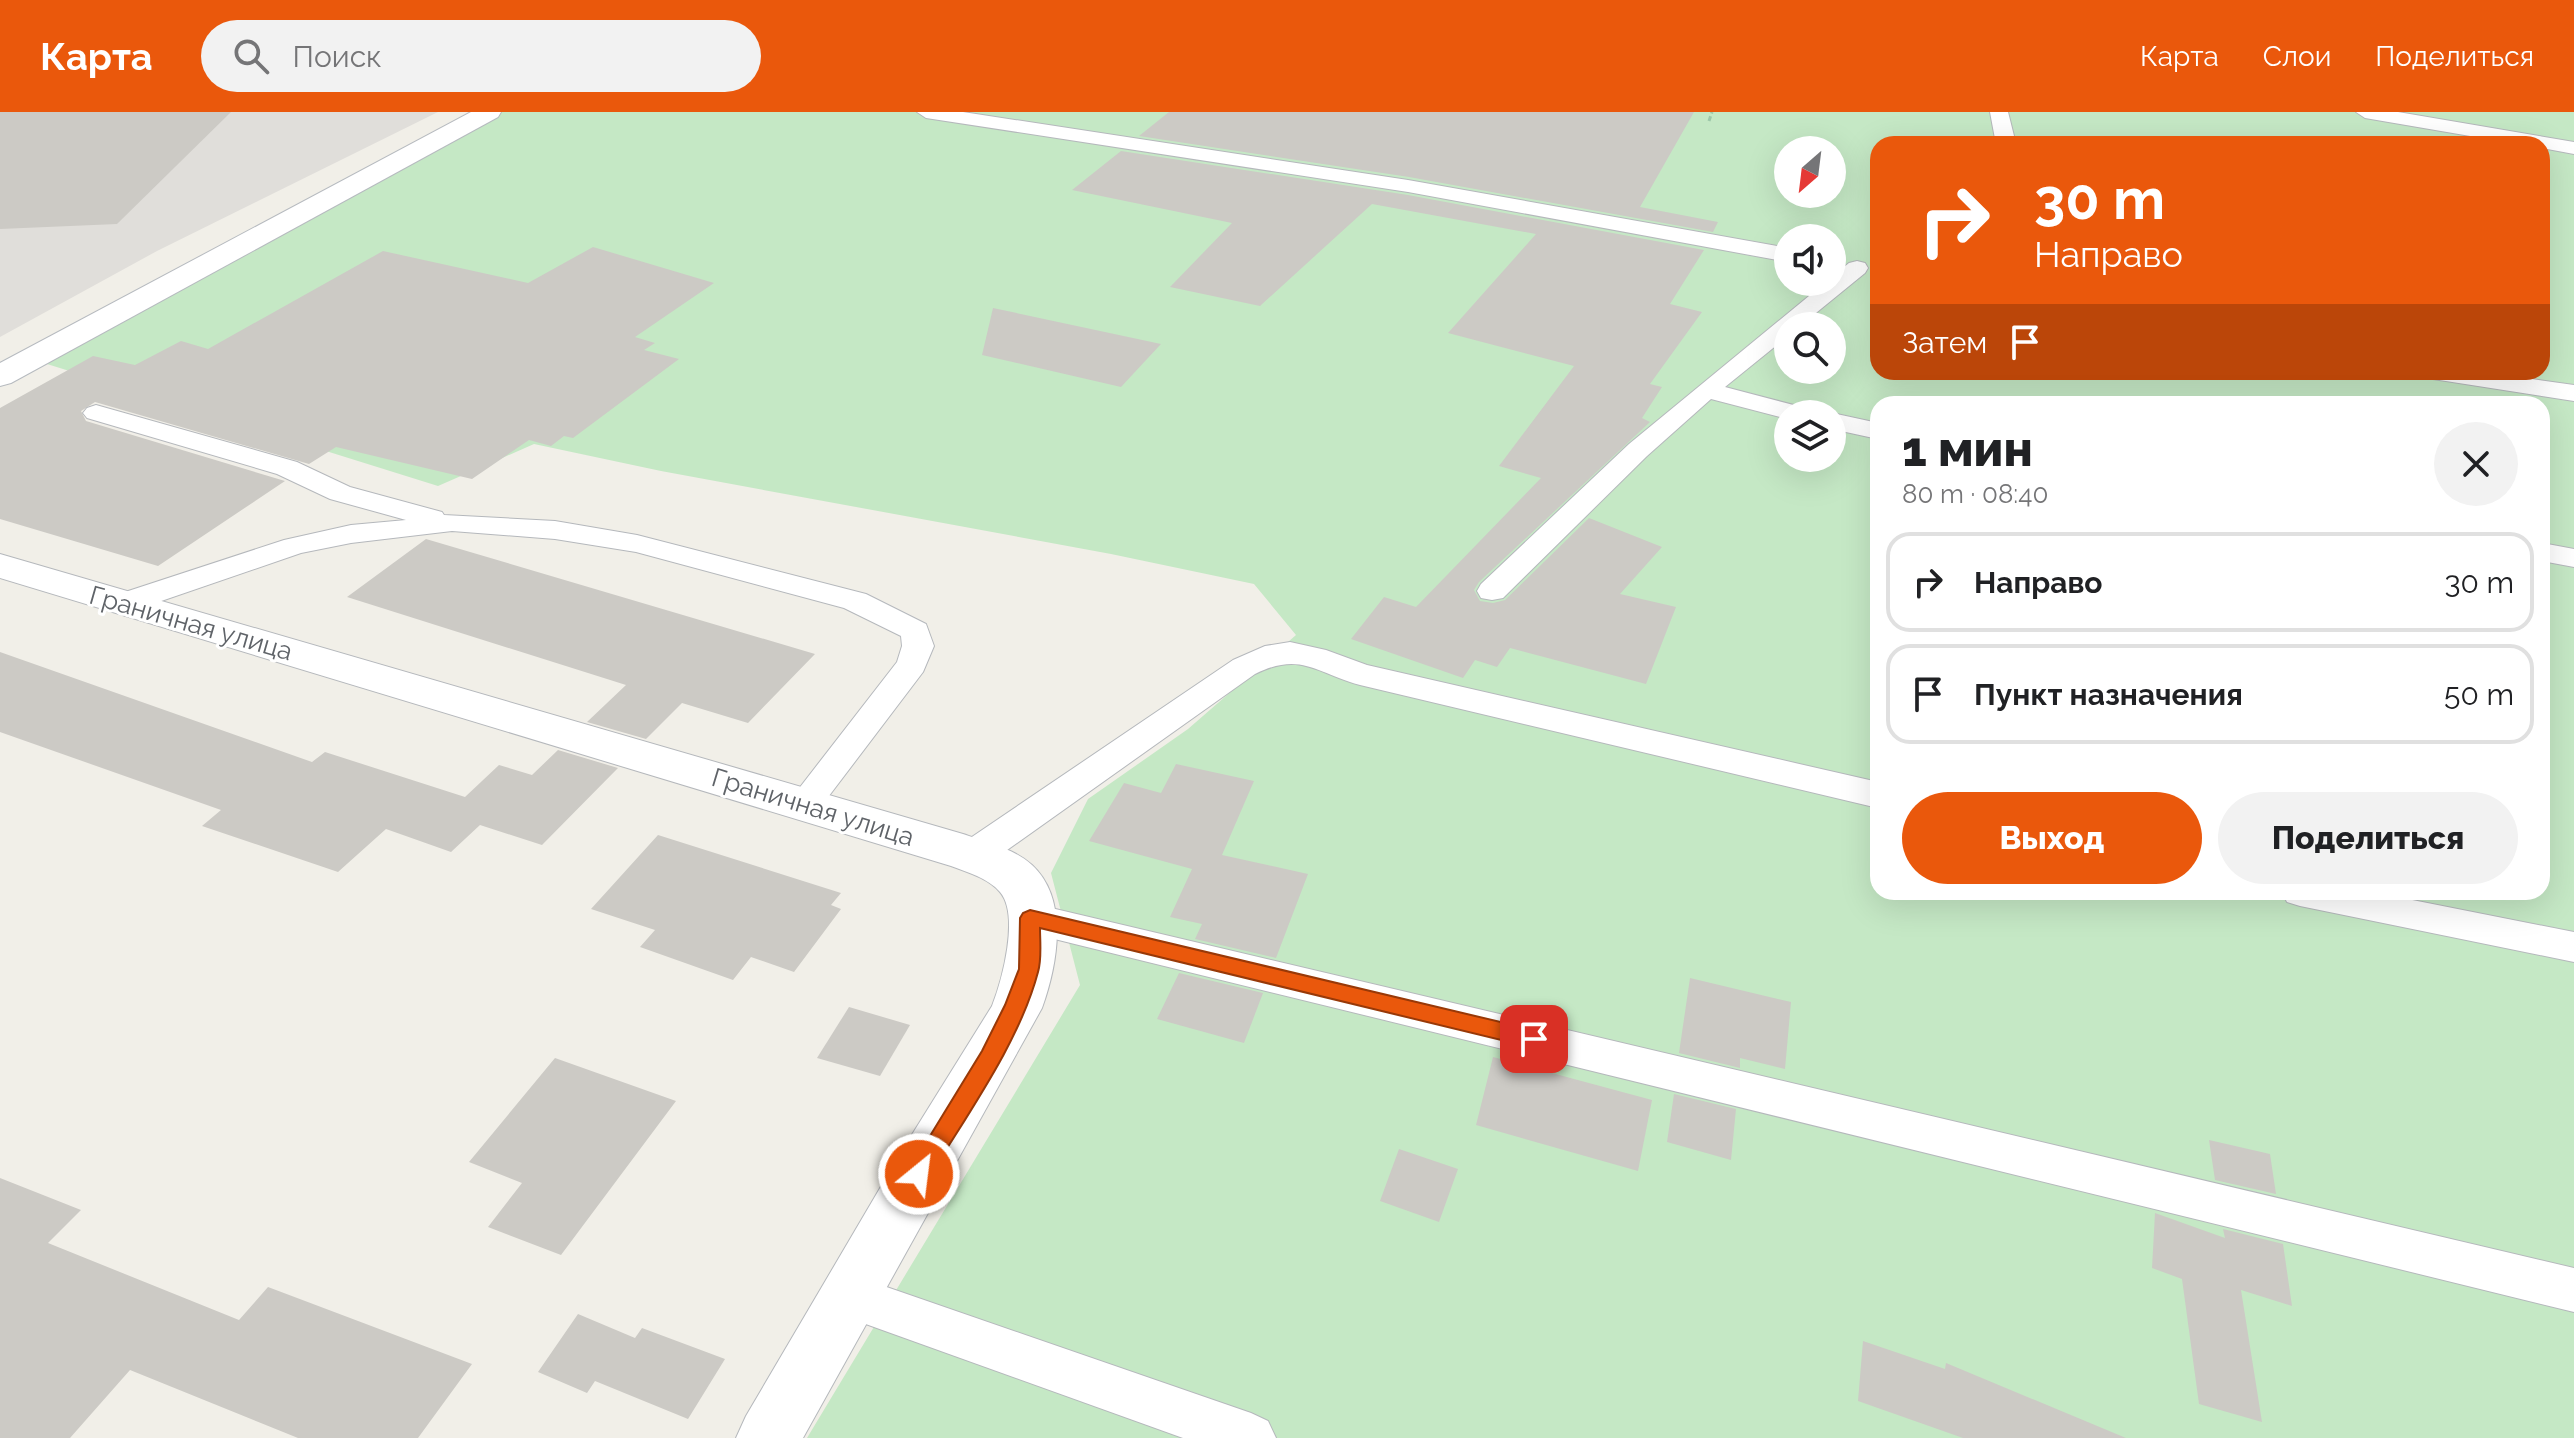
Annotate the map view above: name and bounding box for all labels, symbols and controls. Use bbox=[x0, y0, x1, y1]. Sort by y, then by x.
search box bbox=[201, 20, 761, 92]
text: Карта bbox=[40, 34, 153, 79]
icon: search bbox=[229, 34, 273, 78]
text: Поиск bbox=[293, 39, 382, 74]
text: Карта bbox=[2140, 40, 2219, 73]
text: Слои bbox=[2263, 40, 2331, 73]
text: Поделиться bbox=[2375, 40, 2534, 73]
north arrow bbox=[1774, 136, 1846, 208]
map controls bbox=[1774, 136, 1846, 472]
text: 30 m bbox=[2034, 166, 2165, 232]
icon: right bbox=[1902, 168, 2006, 272]
button: sound bbox=[1774, 224, 1846, 296]
text: Направо bbox=[2034, 233, 2183, 275]
button: search bbox=[1774, 312, 1846, 384]
icon: arrive bbox=[2003, 320, 2047, 364]
text: Затем bbox=[1902, 325, 1987, 360]
button: layers bbox=[1774, 400, 1846, 472]
text: 1 мин bbox=[1902, 421, 2033, 477]
button: close bbox=[2434, 422, 2518, 506]
text: 80 m · 08:40 bbox=[1902, 479, 2048, 509]
icon: right bbox=[1906, 560, 1950, 604]
text: Направо bbox=[1974, 565, 2103, 600]
text: 30 m bbox=[2444, 565, 2514, 600]
street label: Граничная улица bbox=[86, 580, 296, 666]
icon: arrive bbox=[1906, 672, 1950, 716]
text: Пункт назначения bbox=[1974, 677, 2243, 712]
text: 50 m bbox=[2444, 677, 2514, 712]
street label: Граничная улица bbox=[708, 762, 918, 852]
button: Выход bbox=[1902, 792, 2202, 884]
button: Поделиться bbox=[2218, 792, 2518, 884]
pin bbox=[1500, 1005, 1568, 1073]
icon: arrive bbox=[1512, 1017, 1556, 1061]
position arrow bbox=[877, 1132, 961, 1216]

